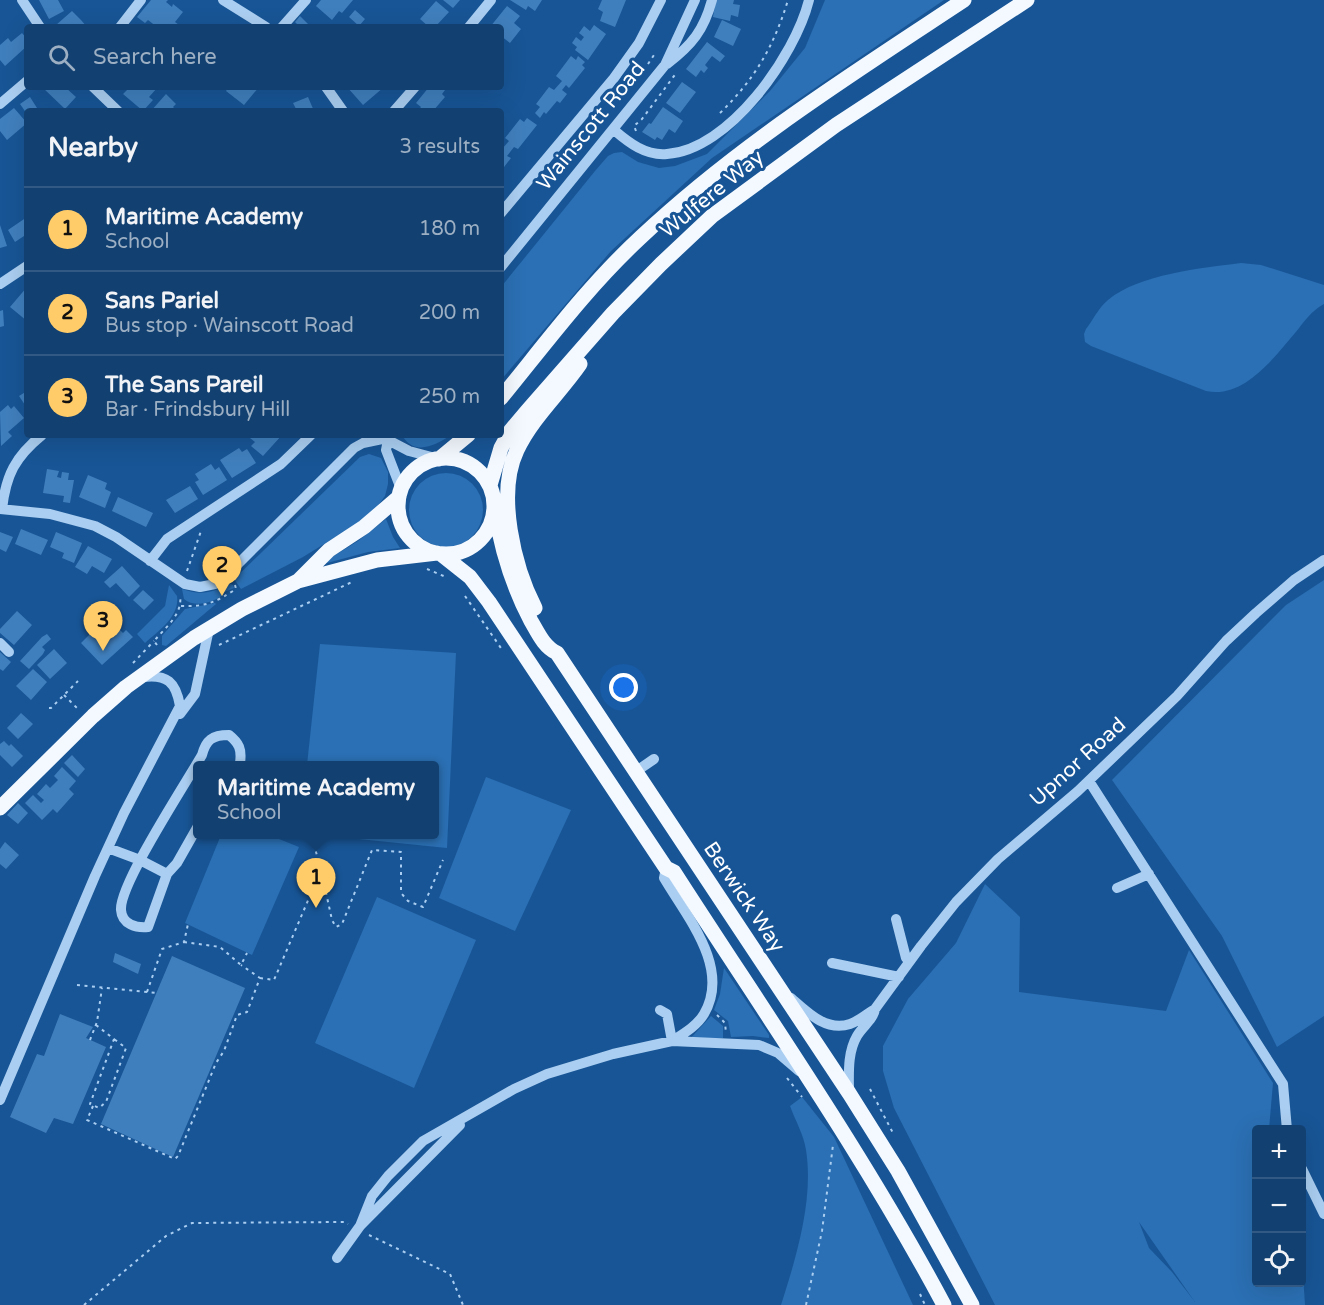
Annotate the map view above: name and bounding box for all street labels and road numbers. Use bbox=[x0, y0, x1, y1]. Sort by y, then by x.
street label: Wainscott Road bbox=[531, 57, 651, 195]
street label: Wulfere Way bbox=[655, 145, 769, 243]
street label: Upnor Road bbox=[1025, 712, 1131, 812]
street label: Berwick Way bbox=[698, 837, 790, 957]

